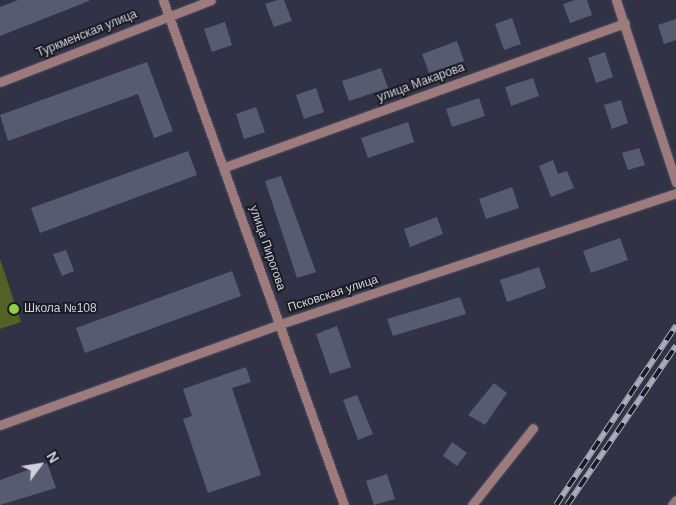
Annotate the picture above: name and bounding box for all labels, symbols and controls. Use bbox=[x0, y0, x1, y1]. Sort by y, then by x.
street label: Туркменская улица bbox=[35, 7, 139, 61]
street label: улица Макарова bbox=[376, 61, 466, 105]
street label: улица Пирогова bbox=[246, 204, 288, 292]
street label: Псковская улица bbox=[286, 273, 380, 315]
place label: Школа №108 bbox=[24, 302, 97, 316]
marker: Школа №108 bbox=[8, 303, 20, 315]
north arrow bbox=[15, 440, 65, 490]
text: N bbox=[43, 449, 62, 466]

